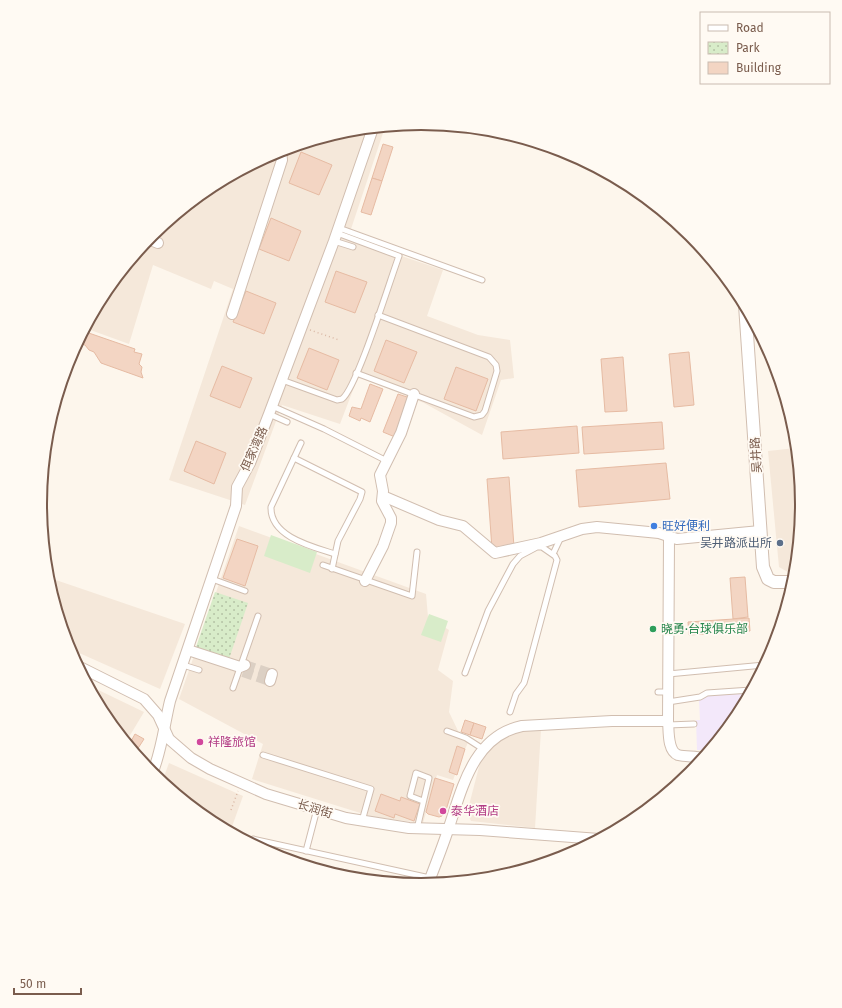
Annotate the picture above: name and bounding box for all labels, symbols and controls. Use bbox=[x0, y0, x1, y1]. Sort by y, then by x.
legend bbox=[700, 12, 830, 84]
text: Road bbox=[736, 21, 764, 35]
text: Park bbox=[736, 41, 760, 55]
text: Building bbox=[736, 61, 782, 75]
street label: 佴家湾路 bbox=[238, 424, 270, 474]
street label: 吴井路 bbox=[748, 437, 764, 473]
place label: 旺好便利 bbox=[662, 519, 710, 533]
marker: 旺好便利 bbox=[649, 521, 659, 531]
place label: 吴井路派出所 bbox=[700, 536, 772, 550]
marker: 吴井路派出所 bbox=[775, 538, 785, 548]
place label: 晓勇·台球俱乐部 bbox=[661, 622, 748, 636]
marker: 晓勇·台球俱乐部 bbox=[648, 624, 658, 634]
place label: 祥隆旅馆 bbox=[208, 735, 256, 749]
marker: 祥隆旅馆 bbox=[195, 737, 205, 747]
street label: 长润街 bbox=[296, 797, 334, 821]
place label: 泰华酒店 bbox=[451, 804, 499, 818]
marker: 泰华酒店 bbox=[438, 806, 448, 816]
scale bar bbox=[14, 970, 81, 996]
text: 50 m bbox=[20, 977, 46, 991]

